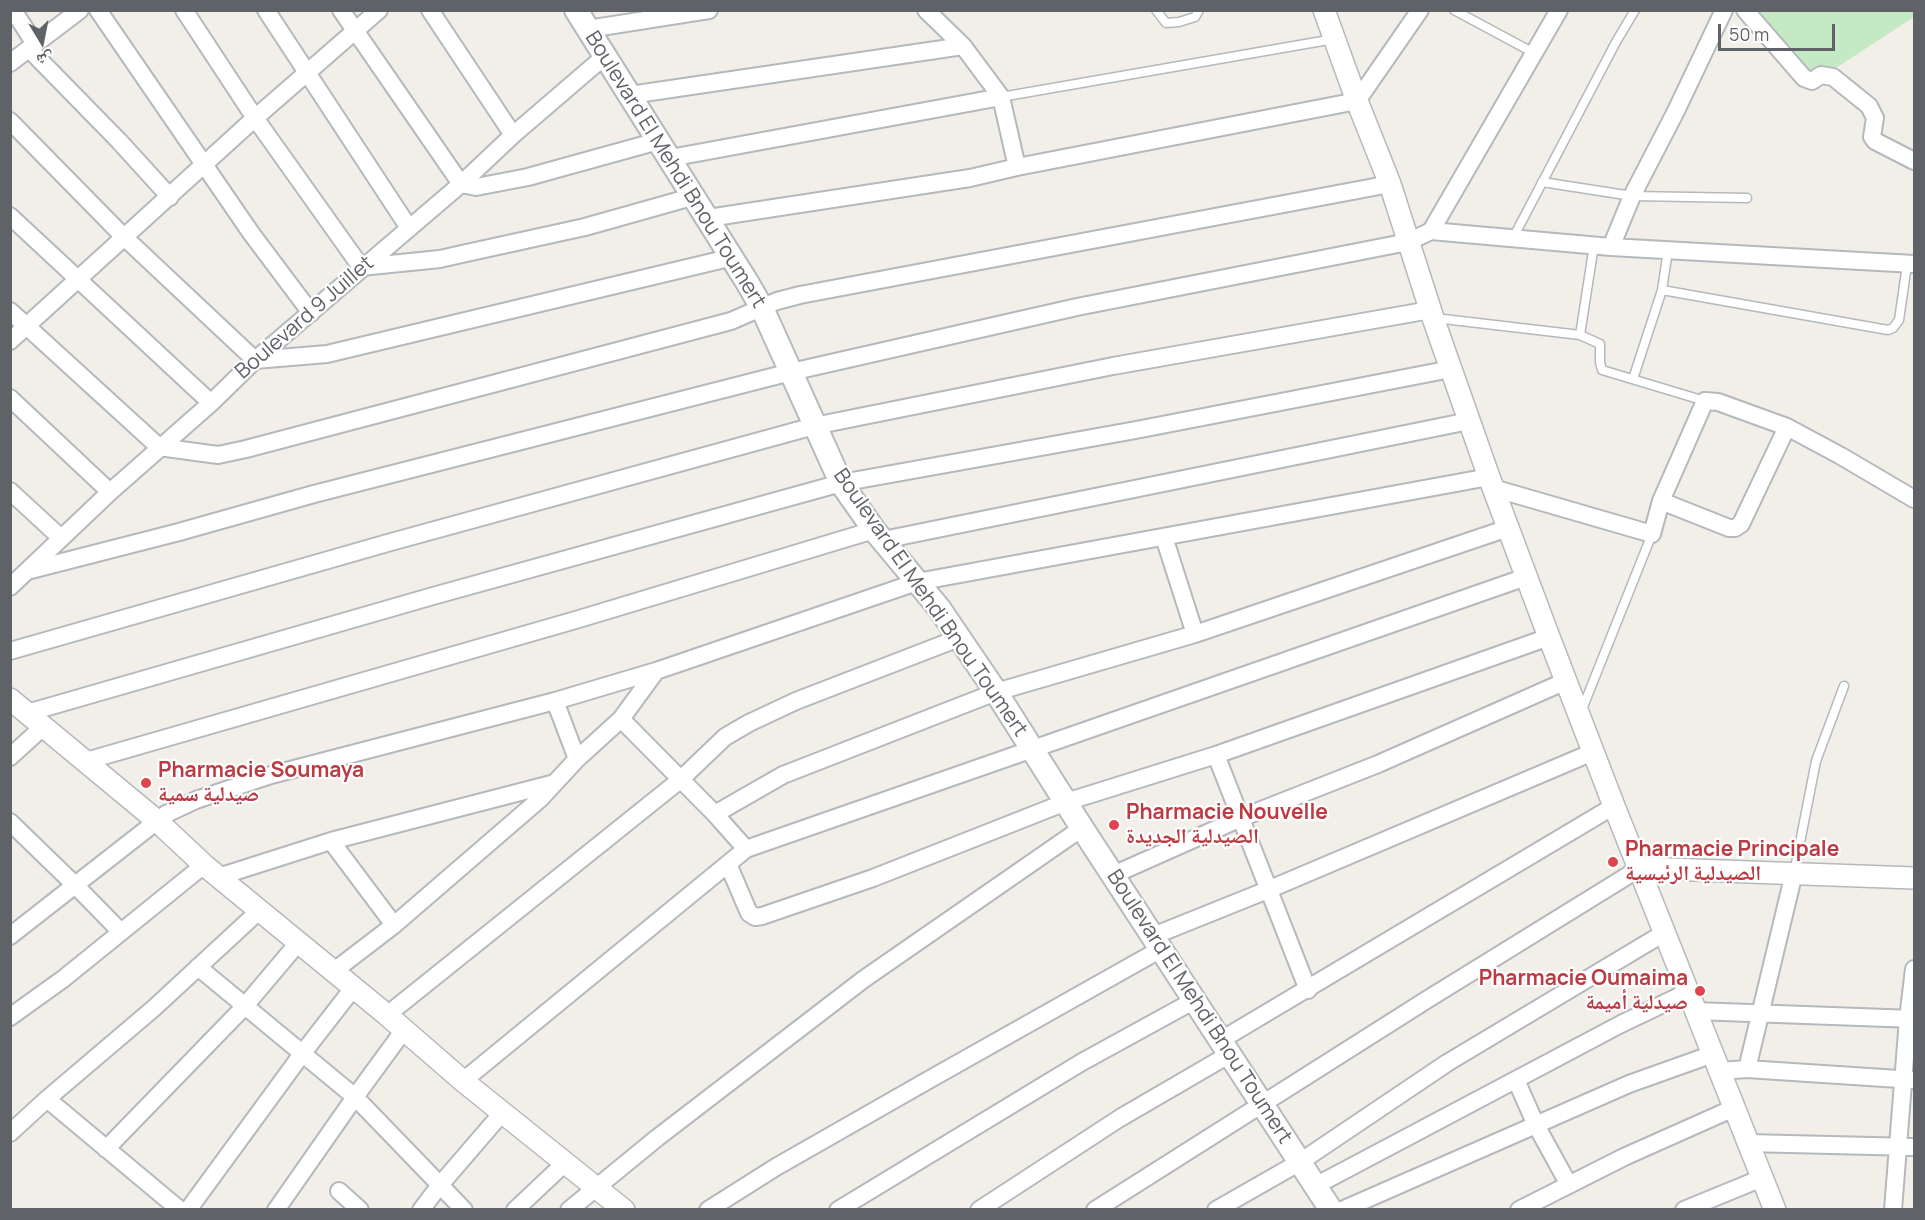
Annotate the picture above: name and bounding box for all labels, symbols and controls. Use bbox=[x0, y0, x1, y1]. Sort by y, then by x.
north arrow bbox=[12, 12, 72, 72]
scale bar bbox=[1721, 12, 1838, 50]
text: 50 m bbox=[1729, 22, 1769, 46]
street label: Boulevard El Mehdi Bnou Toumert bbox=[579, 27, 771, 313]
text: ش bbox=[35, 47, 55, 72]
street label: Boulevard 9 Juillet bbox=[231, 251, 379, 385]
street label: Boulevard El Mehdi Bnou Toumert bbox=[828, 464, 1032, 742]
place label: Pharmacie Soumaya صيدلية سمية bbox=[158, 758, 364, 808]
marker: Pharmacie Soumaya صيدلية سمية bbox=[139, 776, 153, 790]
place label: Pharmacie Nouvelle الصيدلية الجديدة bbox=[1126, 800, 1328, 850]
marker: Pharmacie Nouvelle الصيدلية الجديدة bbox=[1107, 818, 1121, 832]
place label: Pharmacie Principale الصيدلية الرئيسية bbox=[1625, 837, 1839, 887]
marker: Pharmacie Principale الصيدلية الرئيسية bbox=[1606, 855, 1620, 869]
street label: Boulevard El Mehdi Bnou Toumert bbox=[1101, 865, 1297, 1149]
place label: Pharmacie Oumaima صيدلية أميمة bbox=[1479, 966, 1688, 1016]
marker: Pharmacie Oumaima صيدلية أميمة bbox=[1693, 984, 1707, 998]

